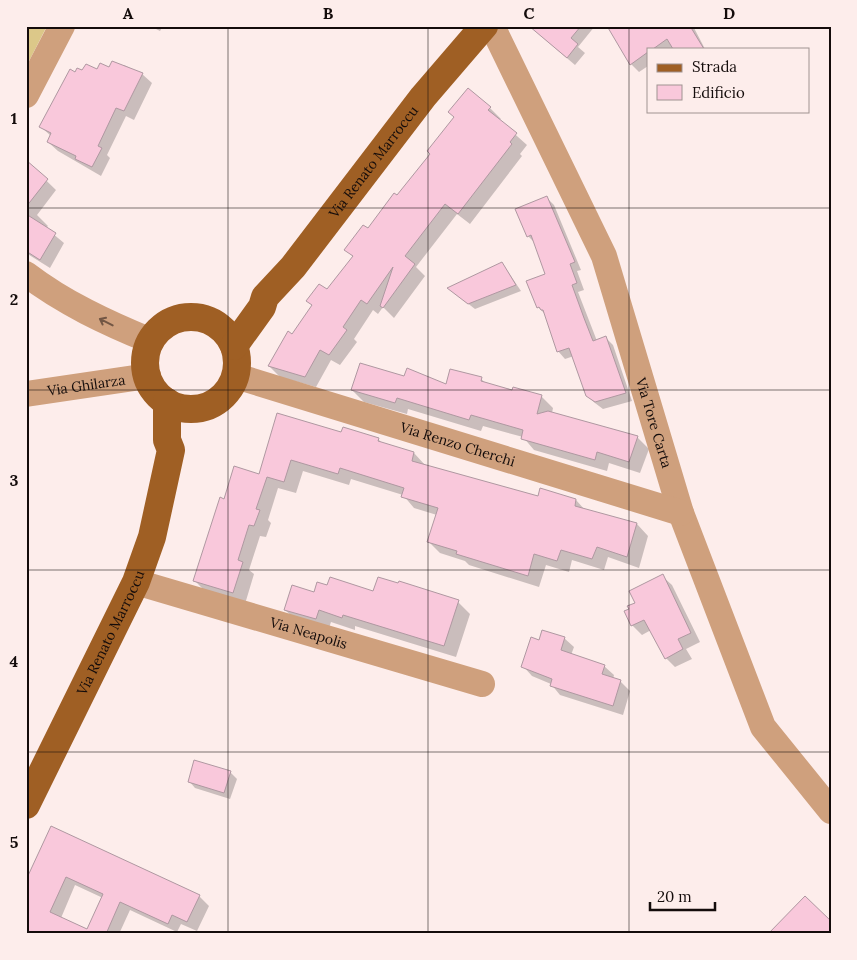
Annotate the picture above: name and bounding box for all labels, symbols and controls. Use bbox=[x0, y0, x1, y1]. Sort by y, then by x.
text: A bbox=[123, 3, 134, 23]
text: B bbox=[323, 3, 334, 23]
text: C bbox=[523, 3, 535, 23]
text: D bbox=[723, 3, 735, 23]
legend bbox=[647, 48, 810, 112]
text: Strada bbox=[692, 57, 737, 76]
text: Edificio bbox=[692, 83, 745, 102]
street label: Via Renato Marroccu bbox=[324, 102, 422, 222]
text: 1 bbox=[11, 108, 17, 128]
text: 2 bbox=[10, 289, 18, 309]
one-way arrow bbox=[99, 317, 114, 326]
street label: Via Ghilarza bbox=[45, 370, 126, 400]
street label: Via Tore Carta bbox=[632, 375, 676, 470]
street label: Via Renzo Cherchi bbox=[397, 418, 517, 470]
text: 3 bbox=[10, 470, 19, 490]
street label: Via Renato Marroccu bbox=[72, 568, 148, 699]
street label: Via Neapolis bbox=[267, 613, 350, 653]
text: 4 bbox=[10, 651, 19, 671]
text: 5 bbox=[10, 832, 19, 852]
scale bar bbox=[650, 880, 714, 912]
text: 20 m bbox=[657, 887, 692, 906]

